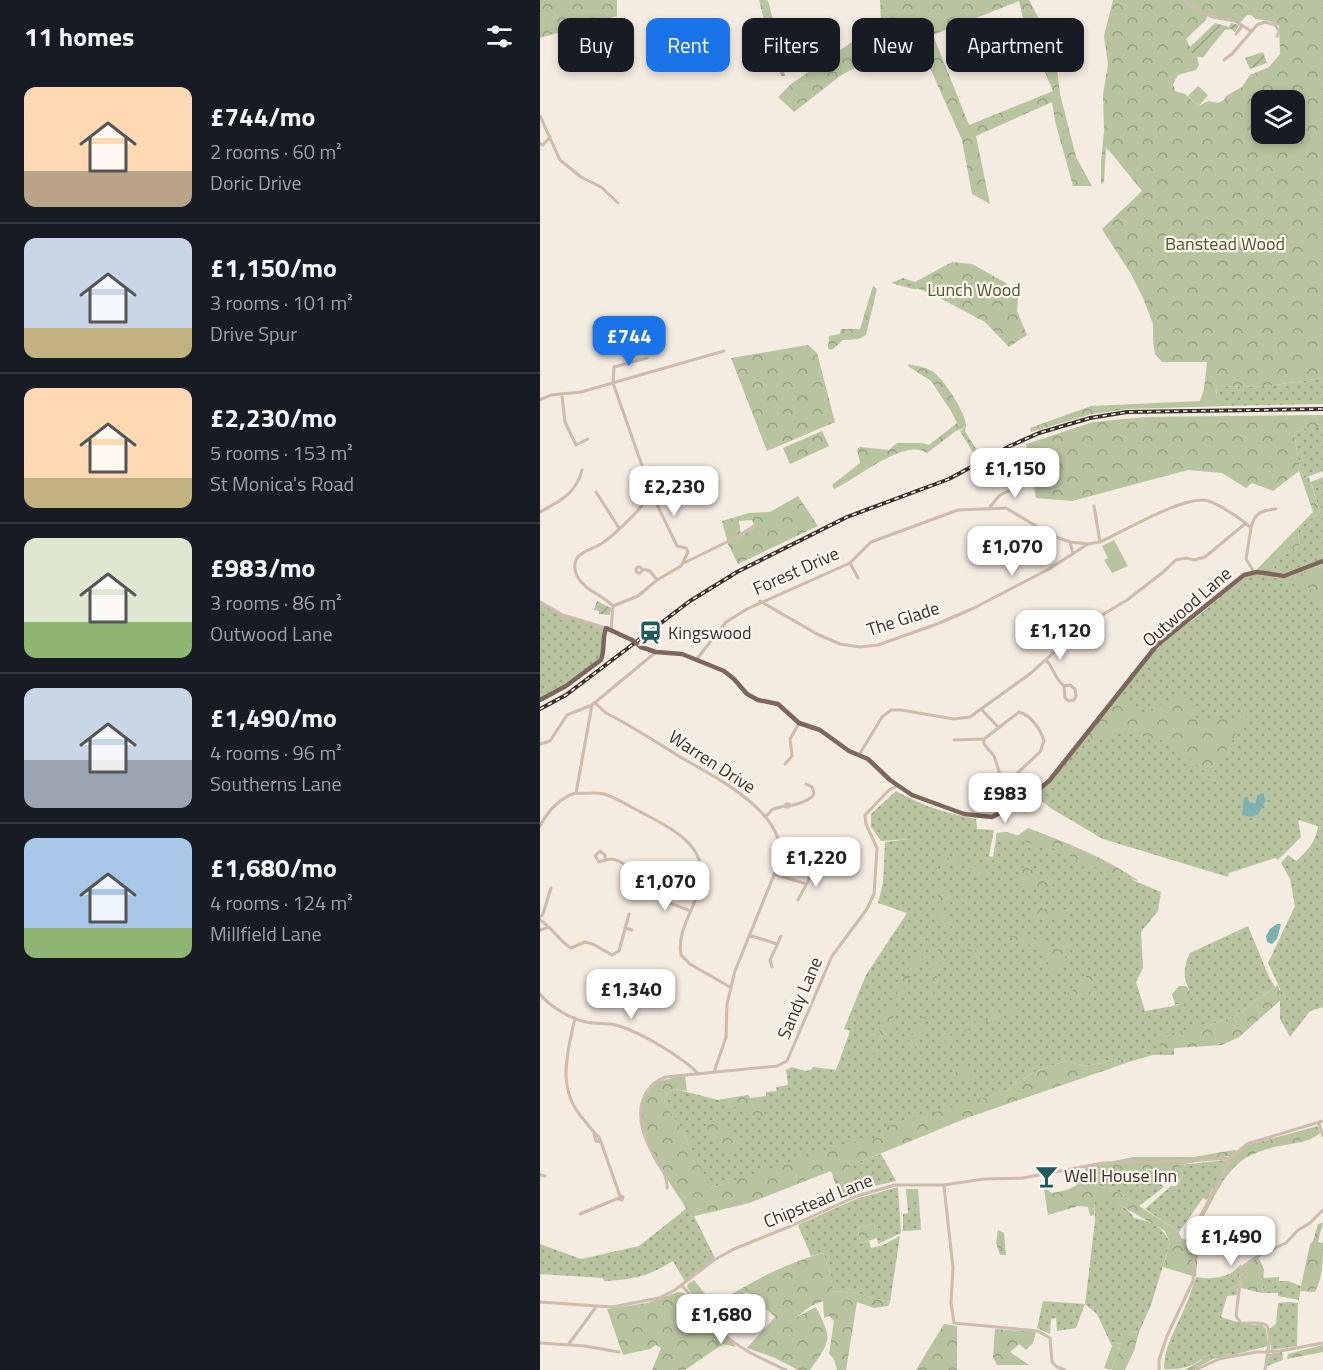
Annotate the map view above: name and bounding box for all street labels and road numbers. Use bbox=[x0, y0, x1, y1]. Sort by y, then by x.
street label: Forest Drive bbox=[748, 540, 843, 602]
street label: Outwood Lane bbox=[1136, 560, 1237, 653]
street label: The Glade bbox=[863, 594, 943, 643]
street label: Warren Drive bbox=[663, 723, 761, 800]
street label: Sandy Lane bbox=[770, 952, 829, 1043]
street label: Chipstead Lane bbox=[759, 1166, 876, 1235]

